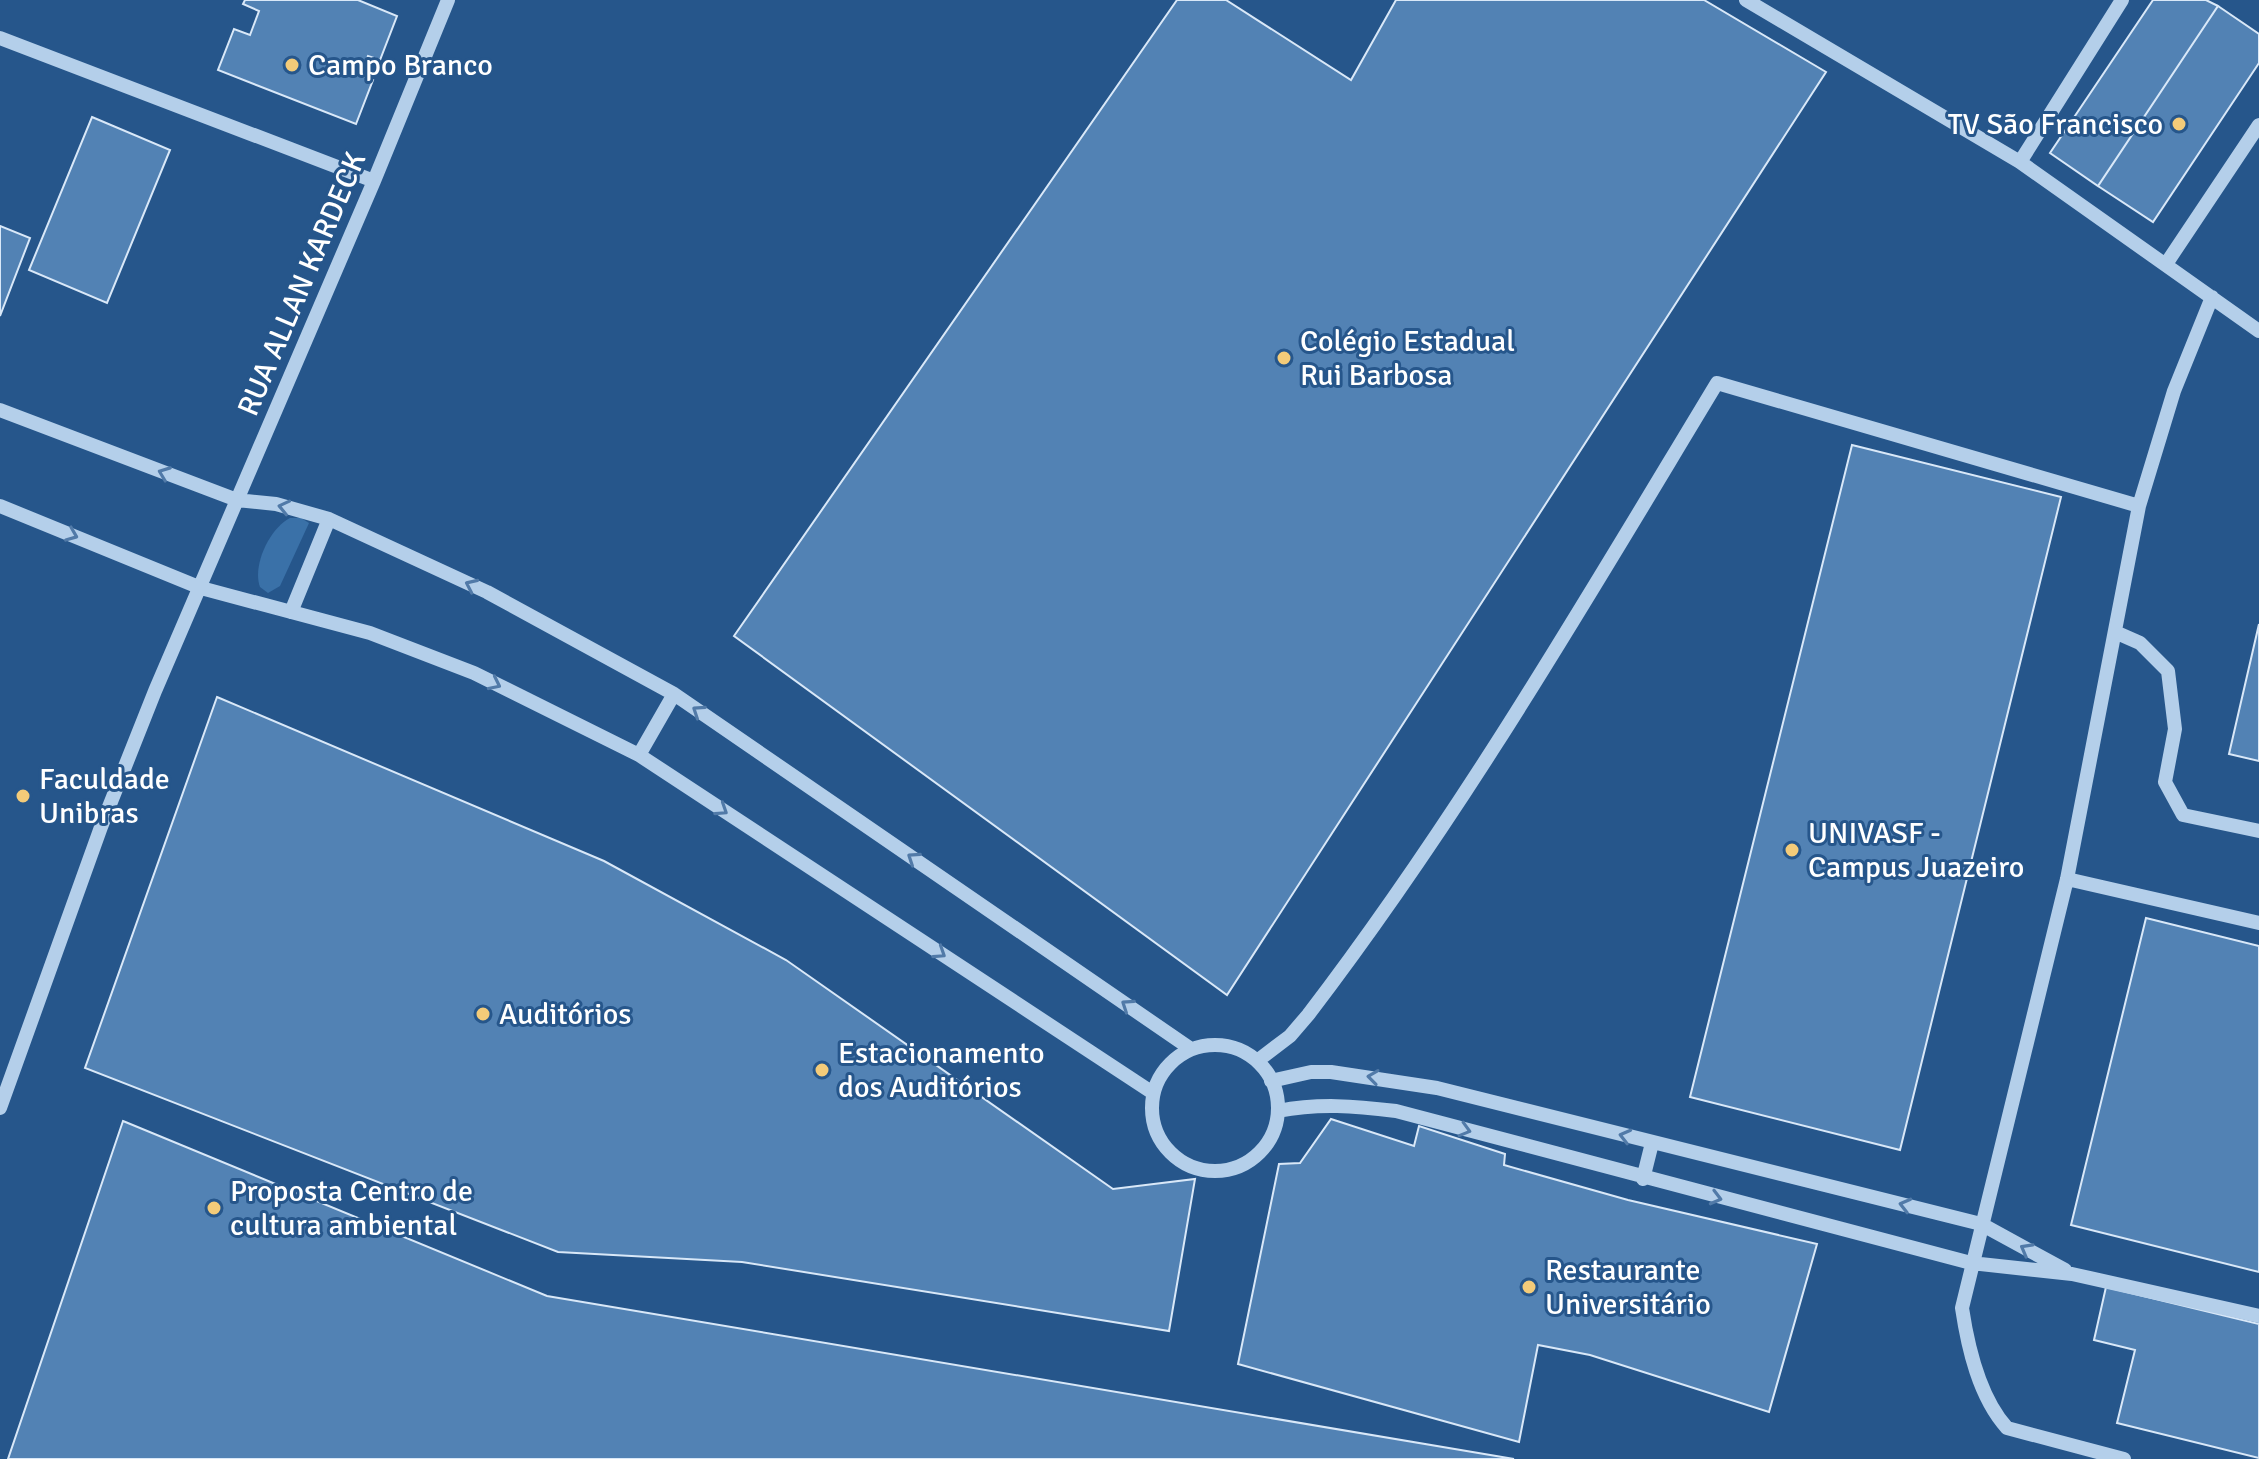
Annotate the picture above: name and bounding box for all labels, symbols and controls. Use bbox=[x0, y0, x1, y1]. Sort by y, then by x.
place label: Campo Branco bbox=[308, 47, 493, 84]
marker: Campo Branco bbox=[283, 56, 301, 74]
place label: TV São Francisco bbox=[1948, 106, 2163, 143]
marker: TV São Francisco bbox=[2170, 115, 2188, 133]
street label: RUA ALLAN KARDECK bbox=[230, 146, 374, 421]
place label: Colégio Estadual Rui Barbosa bbox=[1300, 323, 1515, 394]
marker: Colégio Estadual Rui Barbosa bbox=[1275, 349, 1293, 367]
one-way arrow bbox=[158, 466, 172, 483]
one-way arrow bbox=[277, 499, 291, 516]
one-way arrow bbox=[64, 525, 78, 542]
one-way arrow bbox=[465, 579, 479, 595]
one-way arrow bbox=[487, 674, 502, 689]
one-way arrow bbox=[693, 706, 707, 721]
place label: Faculdade Unibras bbox=[39, 761, 170, 832]
marker: Faculdade Unibras bbox=[14, 787, 32, 805]
one-way arrow bbox=[714, 800, 728, 815]
place label: UNIVASF - Campus Juazeiro bbox=[1808, 815, 2024, 886]
marker: UNIVASF - Campus Juazeiro bbox=[1783, 841, 1801, 859]
one-way arrow bbox=[907, 853, 921, 868]
one-way arrow bbox=[931, 943, 945, 958]
place label: Auditórios bbox=[499, 996, 631, 1033]
one-way arrow bbox=[1121, 1000, 1135, 1015]
marker: Auditórios bbox=[474, 1005, 492, 1023]
place label: Estacionamento dos Auditórios bbox=[838, 1035, 1045, 1106]
marker: Estacionamento dos Auditórios bbox=[813, 1061, 831, 1079]
one-way arrow bbox=[1366, 1068, 1379, 1085]
one-way arrow bbox=[1457, 1121, 1471, 1137]
one-way arrow bbox=[1619, 1128, 1633, 1145]
place label: Proposta Centro de cultura ambiental bbox=[230, 1173, 473, 1244]
one-way arrow bbox=[1708, 1189, 1722, 1206]
one-way arrow bbox=[1899, 1198, 1912, 1215]
marker: Proposta Centro de cultura ambiental bbox=[205, 1199, 223, 1217]
one-way arrow bbox=[2021, 1243, 2035, 1259]
place label: Restaurante Universitário bbox=[1545, 1252, 1711, 1323]
marker: Restaurante Universitário bbox=[1520, 1278, 1538, 1296]

